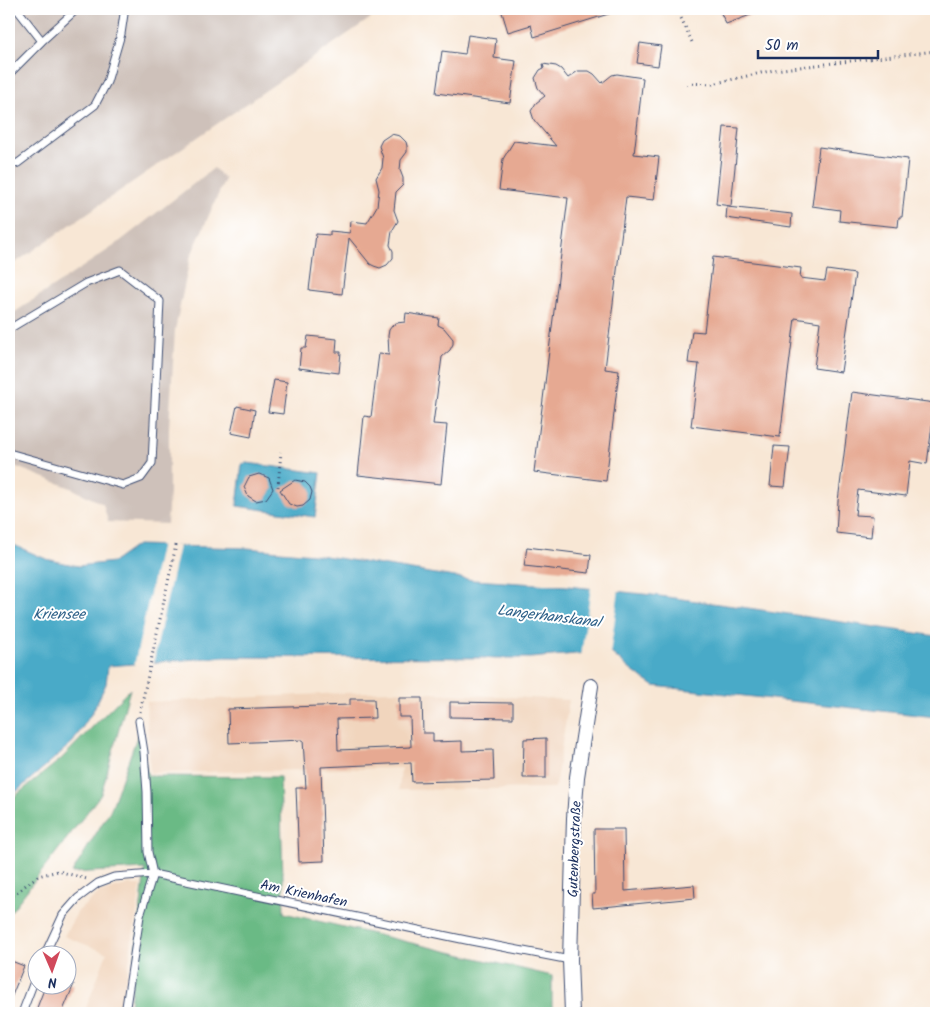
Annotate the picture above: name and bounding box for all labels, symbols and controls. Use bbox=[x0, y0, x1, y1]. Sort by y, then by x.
scale bar bbox=[758, 28, 878, 60]
text: 50 m bbox=[765, 34, 799, 58]
water label: Langerhanskanal bbox=[496, 599, 605, 636]
water label: Kriensee bbox=[33, 603, 86, 627]
street label: Gutenbergstraße bbox=[562, 800, 588, 898]
street label: Am Krienhafen bbox=[258, 874, 349, 914]
north arrow bbox=[28, 944, 78, 994]
text: N bbox=[47, 971, 57, 993]

